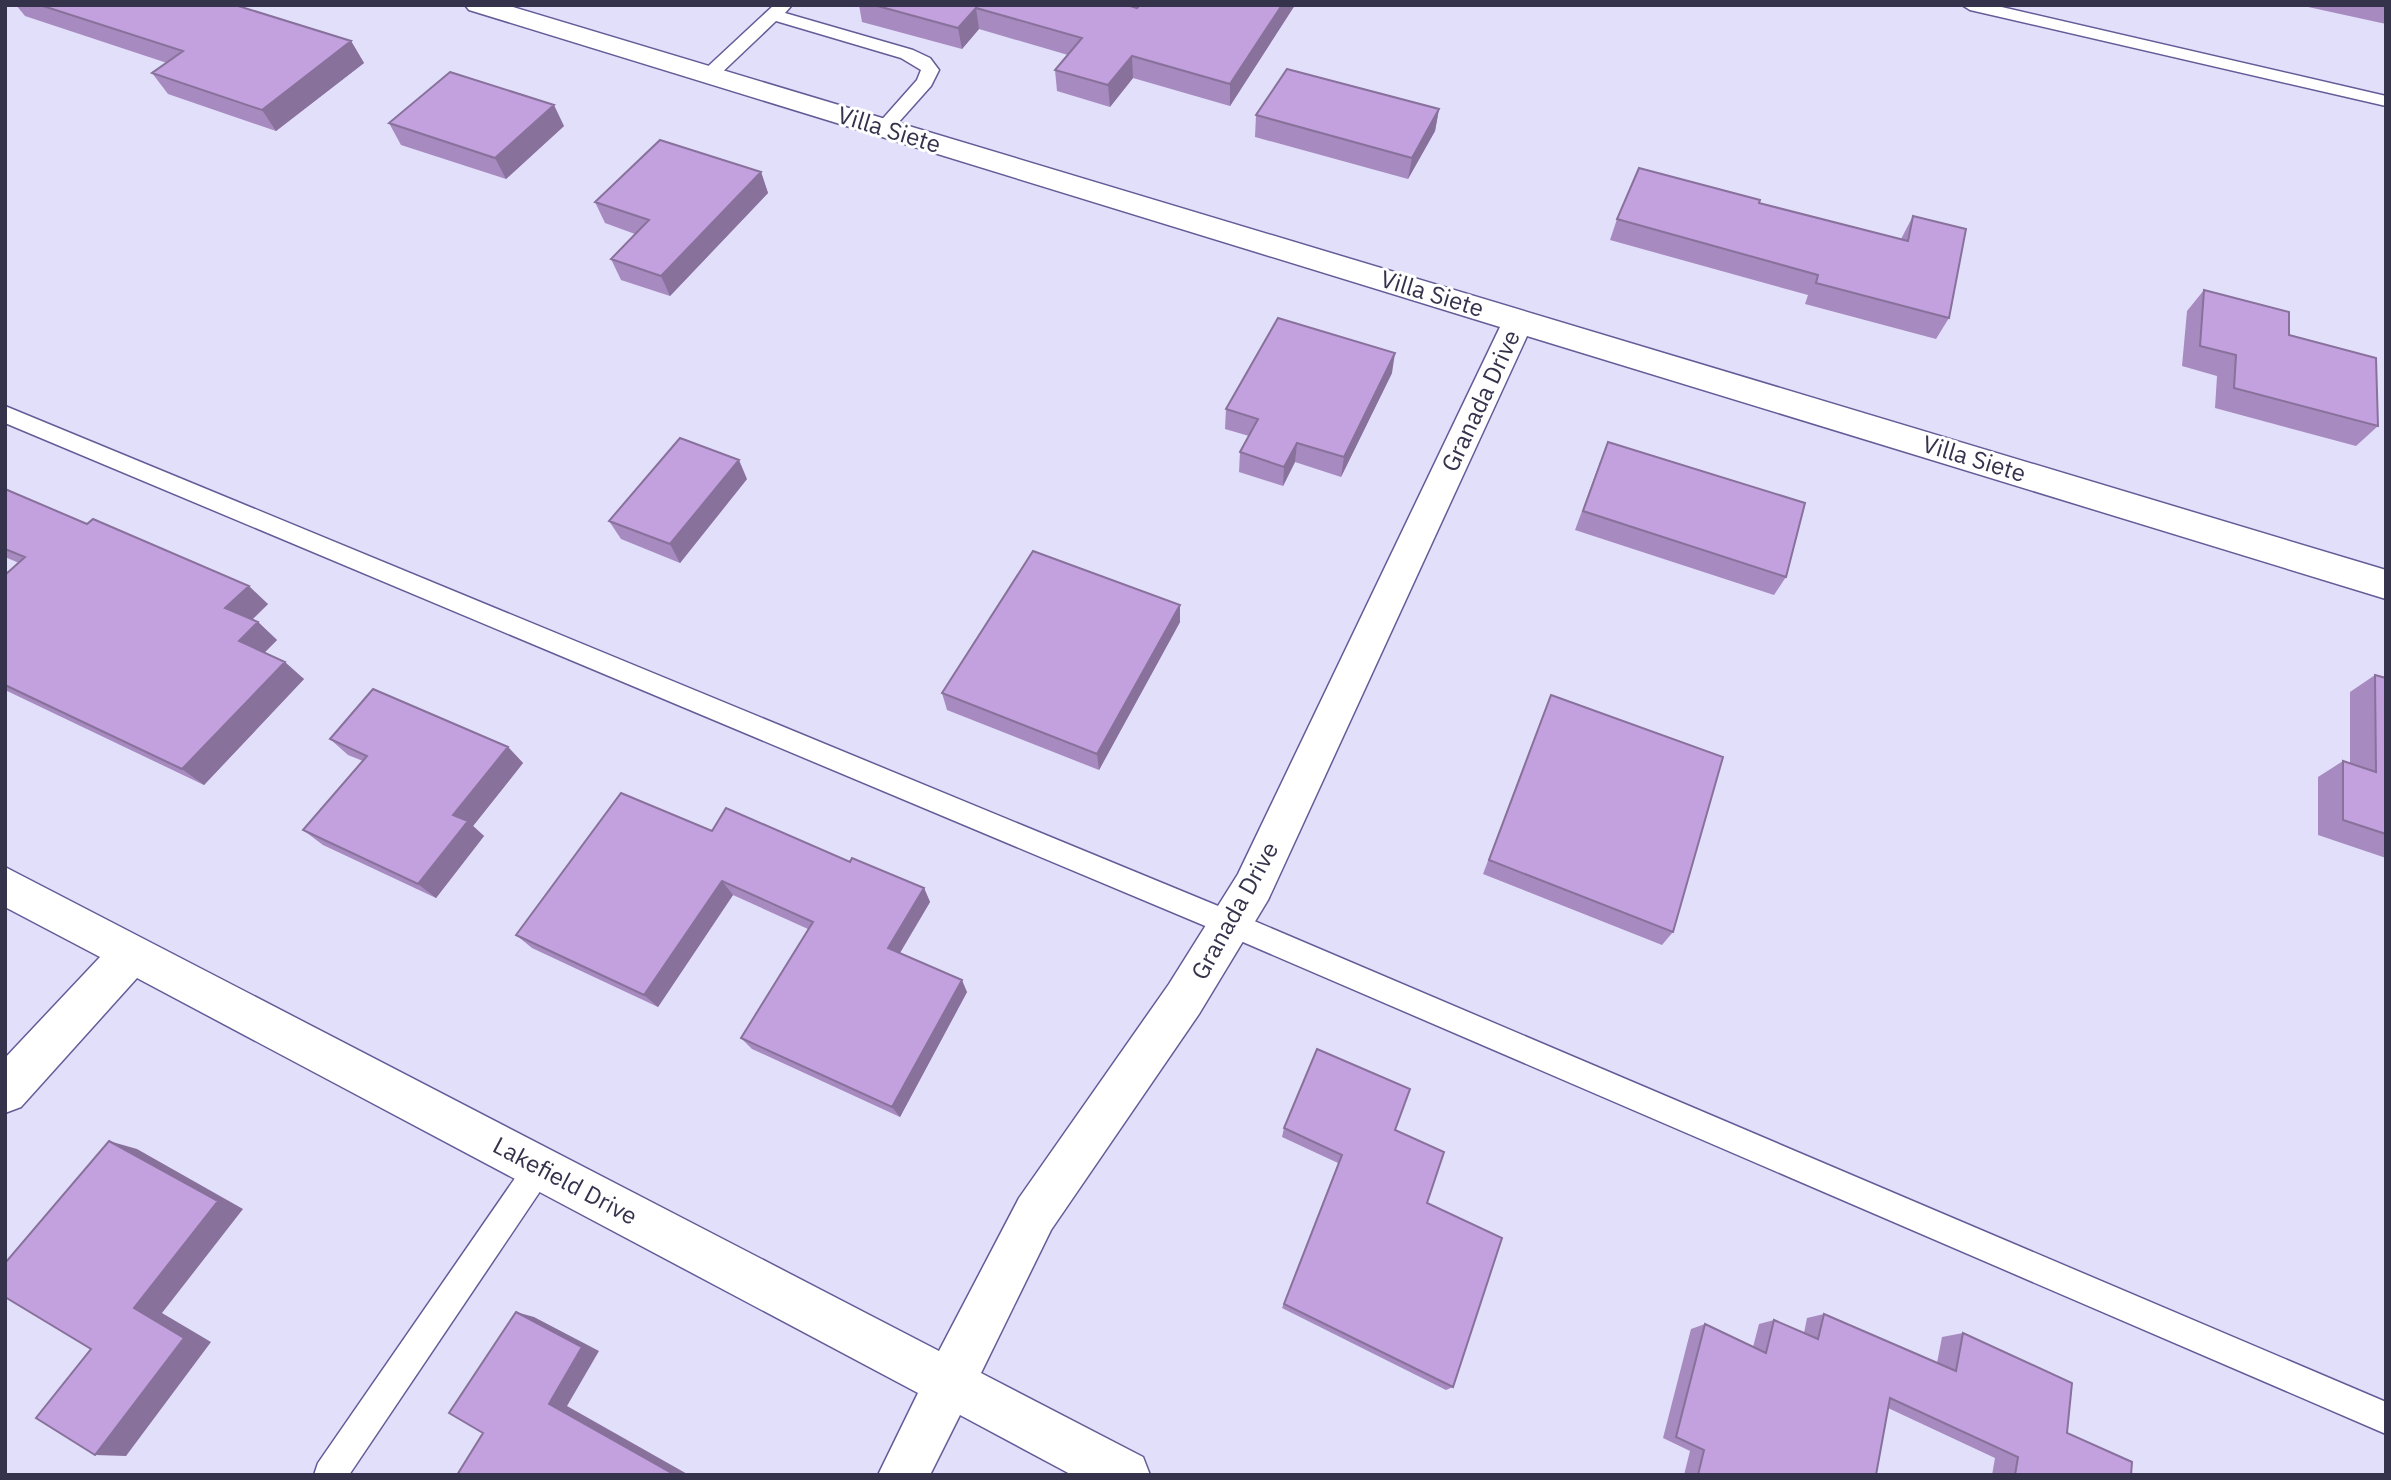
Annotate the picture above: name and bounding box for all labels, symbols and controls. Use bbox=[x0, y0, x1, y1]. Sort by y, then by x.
street label: Villa Siete bbox=[834, 98, 945, 160]
street label: Villa Siete bbox=[1377, 262, 1488, 324]
street label: Granada Drive bbox=[1433, 325, 1527, 477]
street label: Villa Siete bbox=[1919, 427, 2030, 489]
street label: Granada Drive bbox=[1183, 836, 1285, 985]
street label: Lakefield Drive bbox=[488, 1129, 643, 1232]

